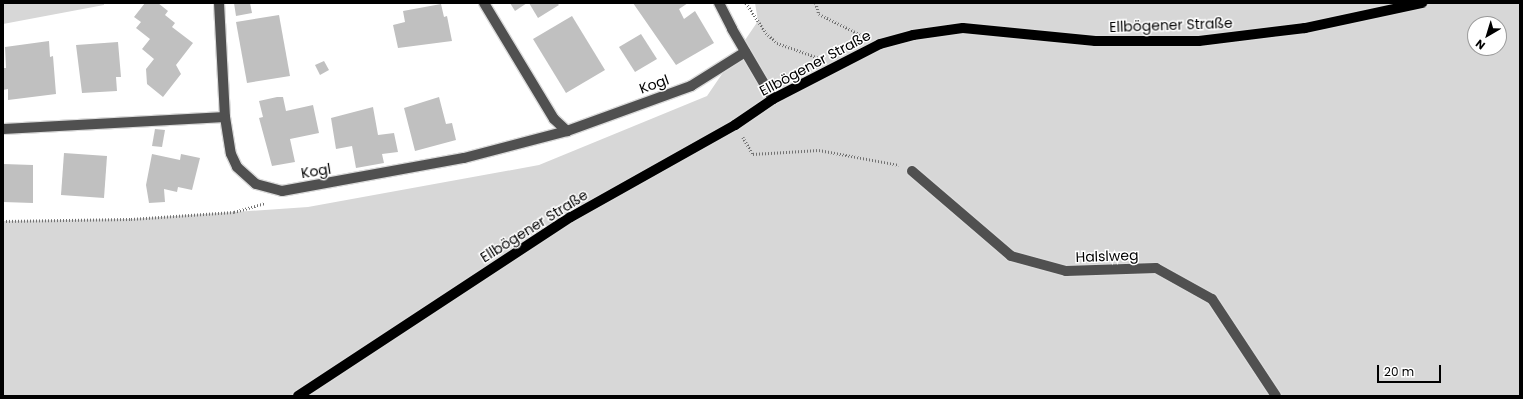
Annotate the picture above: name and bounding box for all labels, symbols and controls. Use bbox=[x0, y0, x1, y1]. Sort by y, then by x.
street label: Ellbögener Straße bbox=[1109, 14, 1233, 36]
north arrow bbox=[1467, 16, 1507, 56]
street label: Ellbögener Straße bbox=[757, 27, 873, 99]
text: N bbox=[1472, 36, 1488, 54]
street label: Kogl bbox=[637, 71, 671, 97]
street label: Kogl bbox=[300, 160, 332, 182]
street label: Ellbögener Straße bbox=[477, 186, 591, 266]
street label: Halslweg bbox=[1075, 247, 1139, 265]
scale bar bbox=[1379, 357, 1443, 383]
text: 20 m bbox=[1384, 363, 1414, 380]

